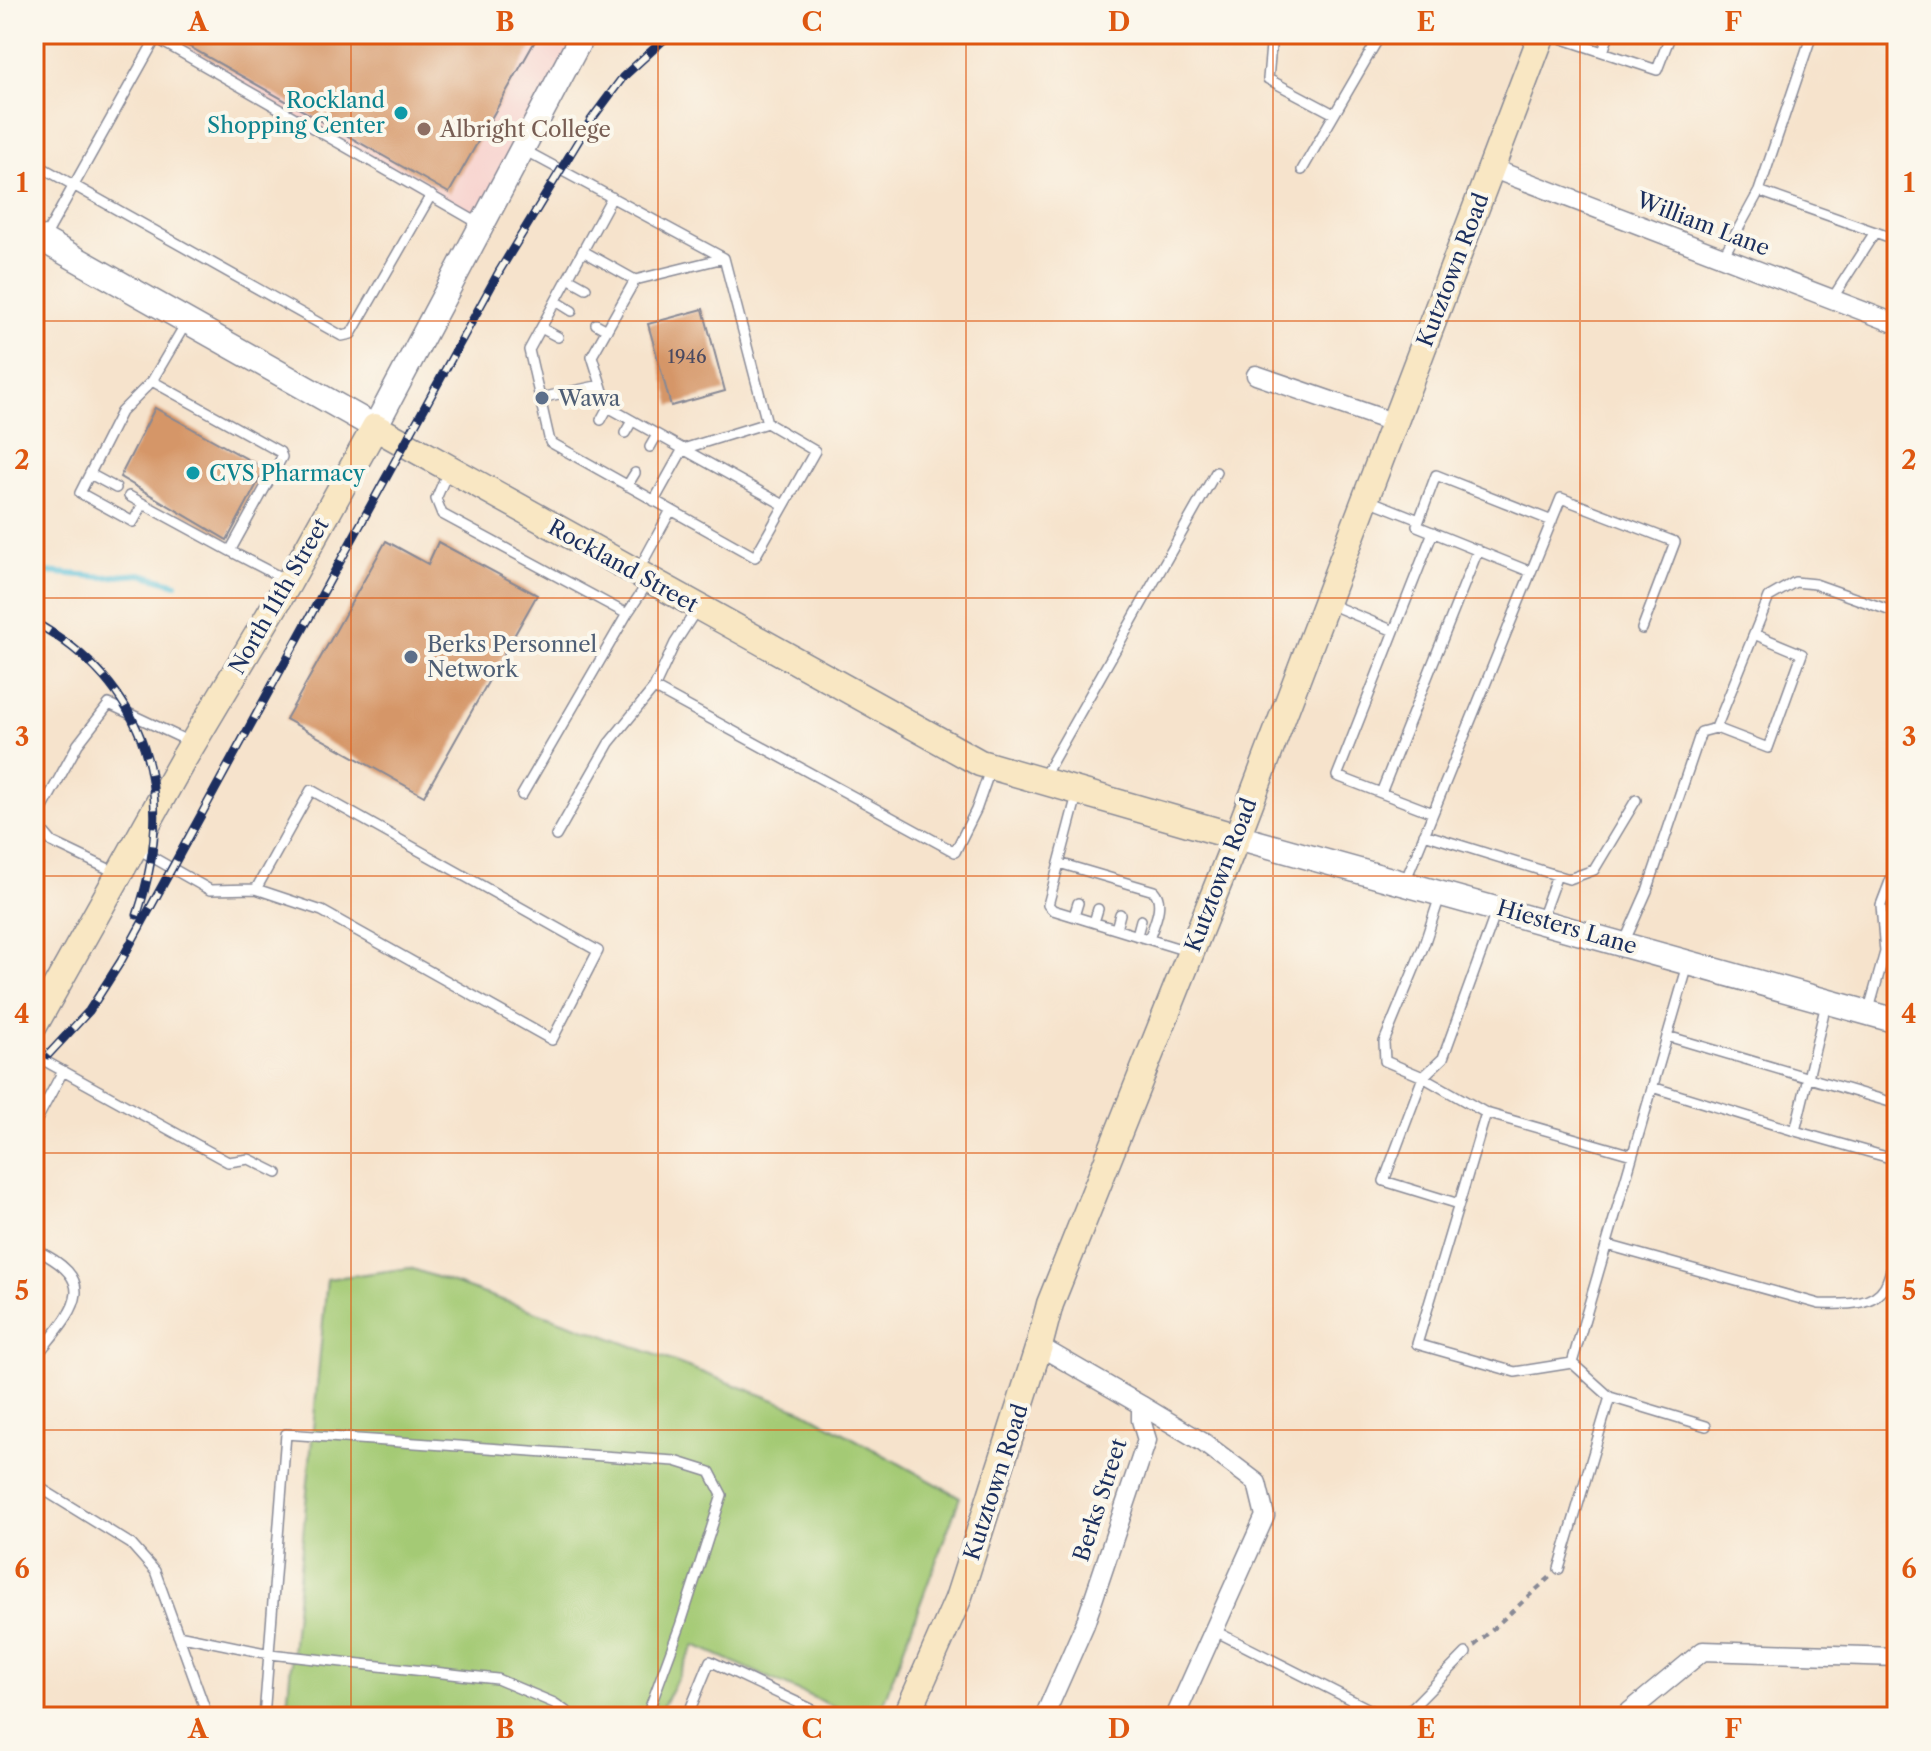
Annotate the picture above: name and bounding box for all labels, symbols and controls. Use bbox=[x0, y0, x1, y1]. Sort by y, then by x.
text: A bbox=[187, 6, 209, 38]
text: B bbox=[495, 6, 515, 38]
text: C bbox=[802, 6, 822, 38]
text: D bbox=[1108, 6, 1130, 38]
text: E bbox=[1417, 6, 1435, 38]
text: F bbox=[1724, 6, 1742, 38]
place label: Rockland Shopping Center bbox=[207, 87, 385, 139]
marker: Rockland Shopping Center bbox=[392, 104, 410, 122]
place label: Albright College bbox=[439, 116, 611, 143]
marker: Albright College bbox=[415, 120, 433, 138]
text: 1 bbox=[16, 167, 28, 199]
text: 1 bbox=[1903, 167, 1915, 199]
street label: William Lane bbox=[1632, 186, 1773, 262]
street label: Kutztown Road bbox=[1411, 189, 1495, 351]
house number: 1946 bbox=[667, 346, 707, 368]
place label: Wawa bbox=[557, 385, 621, 412]
marker: Wawa bbox=[533, 389, 551, 407]
text: 2 bbox=[14, 444, 30, 476]
text: 2 bbox=[1901, 444, 1917, 476]
place label: CVS Pharmacy bbox=[209, 460, 366, 487]
marker: CVS Pharmacy bbox=[184, 464, 202, 482]
street label: North 11th Street bbox=[223, 513, 335, 679]
street label: Rockland Street bbox=[543, 514, 703, 618]
place label: Berks Personnel Network bbox=[427, 631, 598, 683]
marker: Berks Personnel Network bbox=[402, 648, 420, 666]
text: 3 bbox=[15, 721, 29, 753]
text: 3 bbox=[1902, 721, 1916, 753]
street label: Kutztown Road bbox=[1179, 794, 1263, 956]
street label: Hiesters Lane bbox=[1494, 894, 1640, 960]
text: 4 bbox=[14, 998, 30, 1030]
text: 4 bbox=[1901, 998, 1917, 1030]
text: 5 bbox=[15, 1275, 29, 1307]
text: 5 bbox=[1902, 1275, 1916, 1307]
street label: Kutztown Road bbox=[958, 1400, 1034, 1564]
street label: Berks Street bbox=[1067, 1435, 1133, 1565]
text: 6 bbox=[14, 1553, 30, 1585]
text: 6 bbox=[1901, 1553, 1917, 1585]
text: A bbox=[187, 1713, 209, 1745]
text: B bbox=[495, 1713, 515, 1745]
text: C bbox=[802, 1713, 822, 1745]
text: D bbox=[1108, 1713, 1130, 1745]
text: E bbox=[1417, 1713, 1435, 1745]
text: F bbox=[1724, 1713, 1742, 1745]

